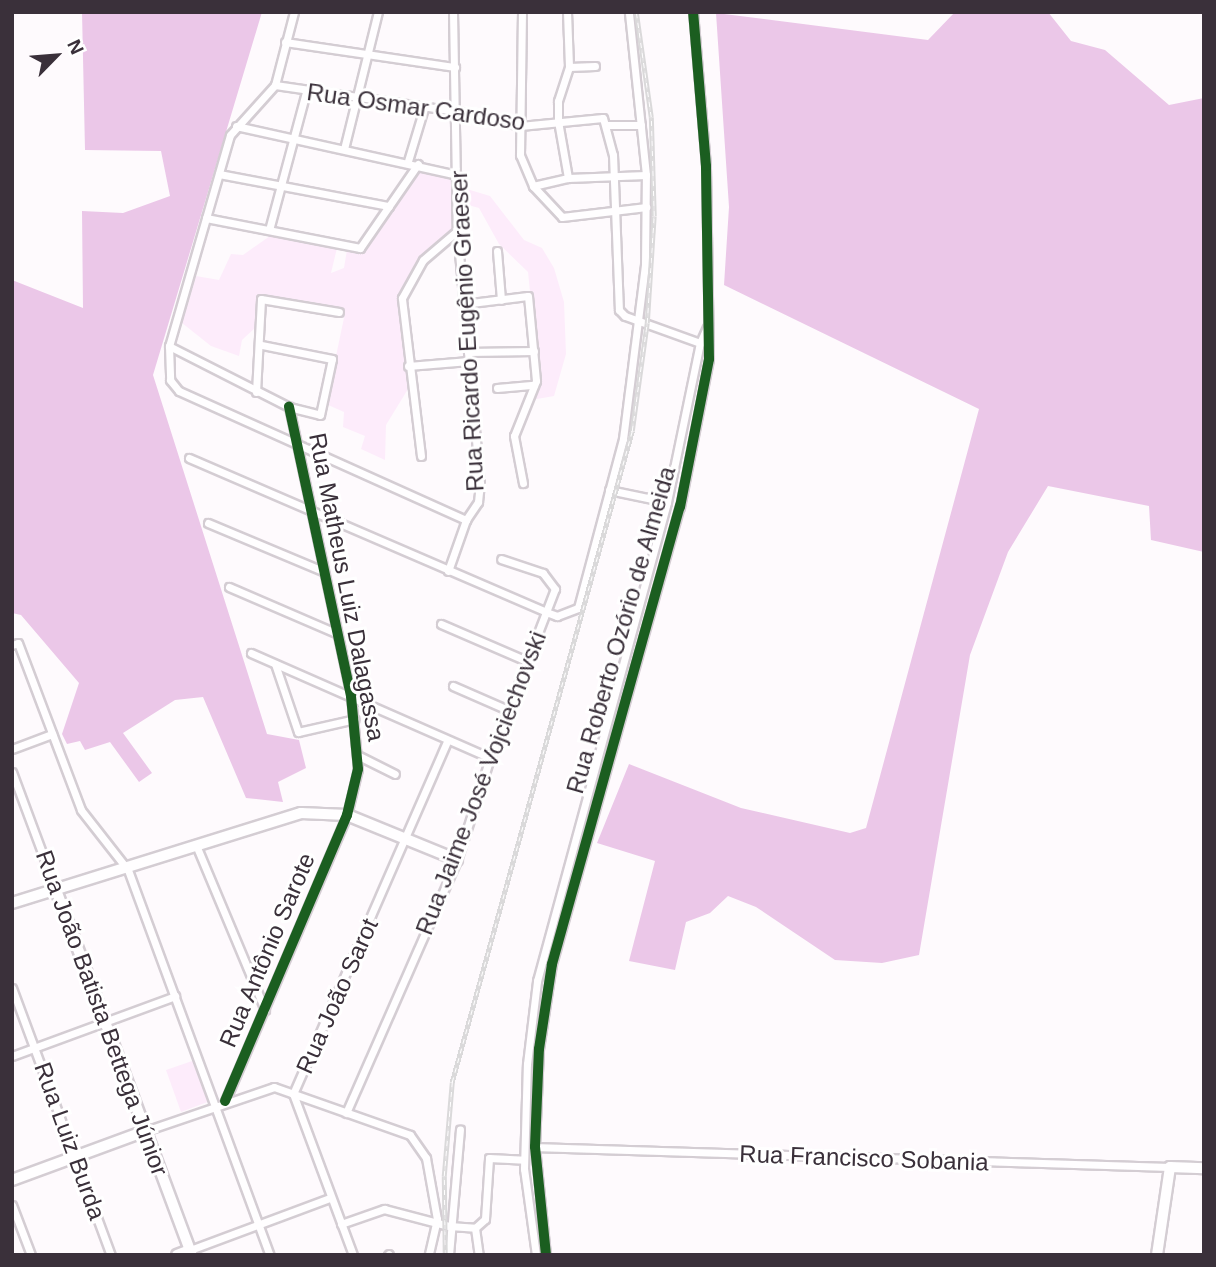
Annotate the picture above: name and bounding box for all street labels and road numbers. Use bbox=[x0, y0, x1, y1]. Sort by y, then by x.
street label: Rua Osmar Cardoso bbox=[305, 77, 527, 137]
street label: Rua Ricardo Eugênio Graeser bbox=[444, 170, 490, 492]
street label: Rua Matheus Luiz Dalagassa bbox=[303, 430, 391, 744]
street label: Rua Roberto Ozório de Almeida bbox=[560, 463, 682, 797]
street label: Rua Jaime José Vojciechovski bbox=[410, 627, 552, 939]
street label: Rua João Batista Bettega Júnior bbox=[30, 846, 174, 1180]
street label: Rua Antônio Sarote bbox=[213, 848, 321, 1052]
street label: Rua João Sarot bbox=[290, 914, 384, 1078]
street label: Rua Luiz Burda bbox=[28, 1058, 112, 1224]
street label: Rua Francisco Sobania bbox=[739, 1139, 989, 1177]

